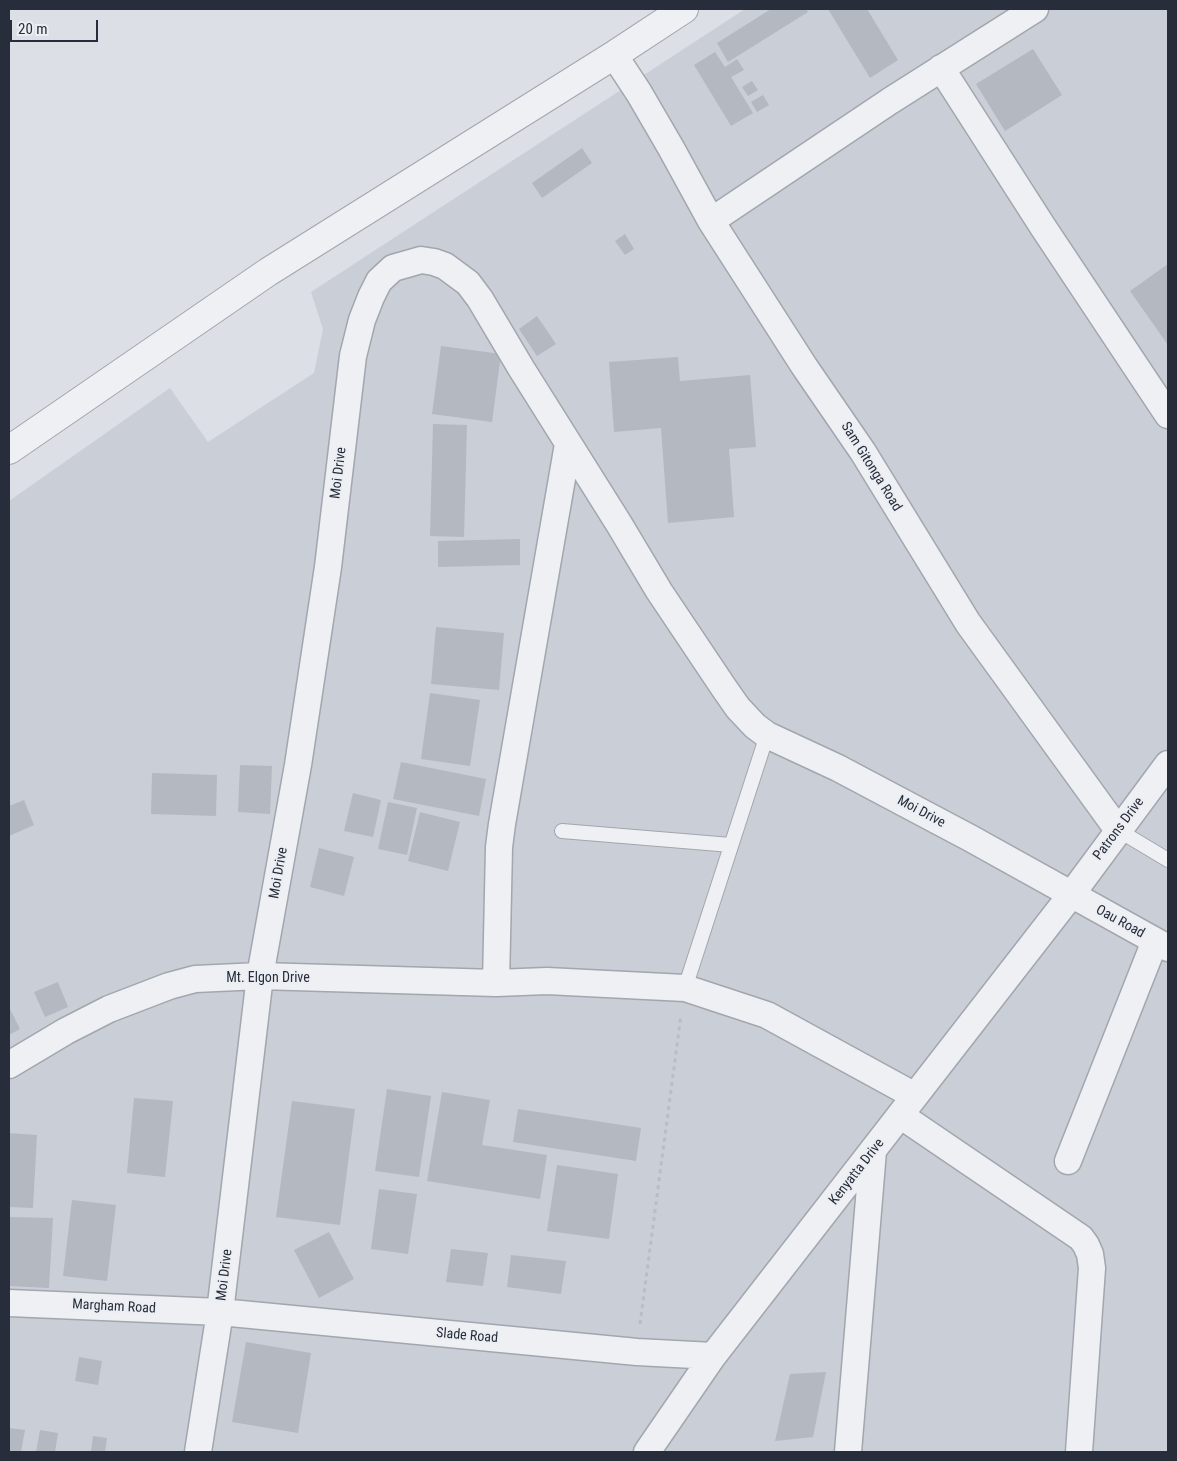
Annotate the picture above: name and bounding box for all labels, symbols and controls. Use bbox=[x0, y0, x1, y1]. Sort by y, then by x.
scale bar bbox=[12, 10, 100, 42]
text: 20 m bbox=[18, 20, 48, 38]
street label: Sam Gitonga Road bbox=[837, 419, 905, 515]
street label: Moi Drive bbox=[327, 446, 351, 500]
street label: Moi Drive bbox=[894, 792, 948, 832]
street label: Patrons Drive bbox=[1090, 794, 1148, 864]
street label: Moi Drive bbox=[266, 846, 292, 900]
street label: Oau Road bbox=[1093, 902, 1147, 942]
street label: Mt. Elgon Drive bbox=[226, 970, 310, 986]
street label: Kenyatta Drive bbox=[826, 1136, 888, 1208]
street label: Moi Drive bbox=[213, 1248, 237, 1302]
street label: Margham Road bbox=[72, 1296, 156, 1318]
street label: Slade Road bbox=[435, 1325, 499, 1347]

